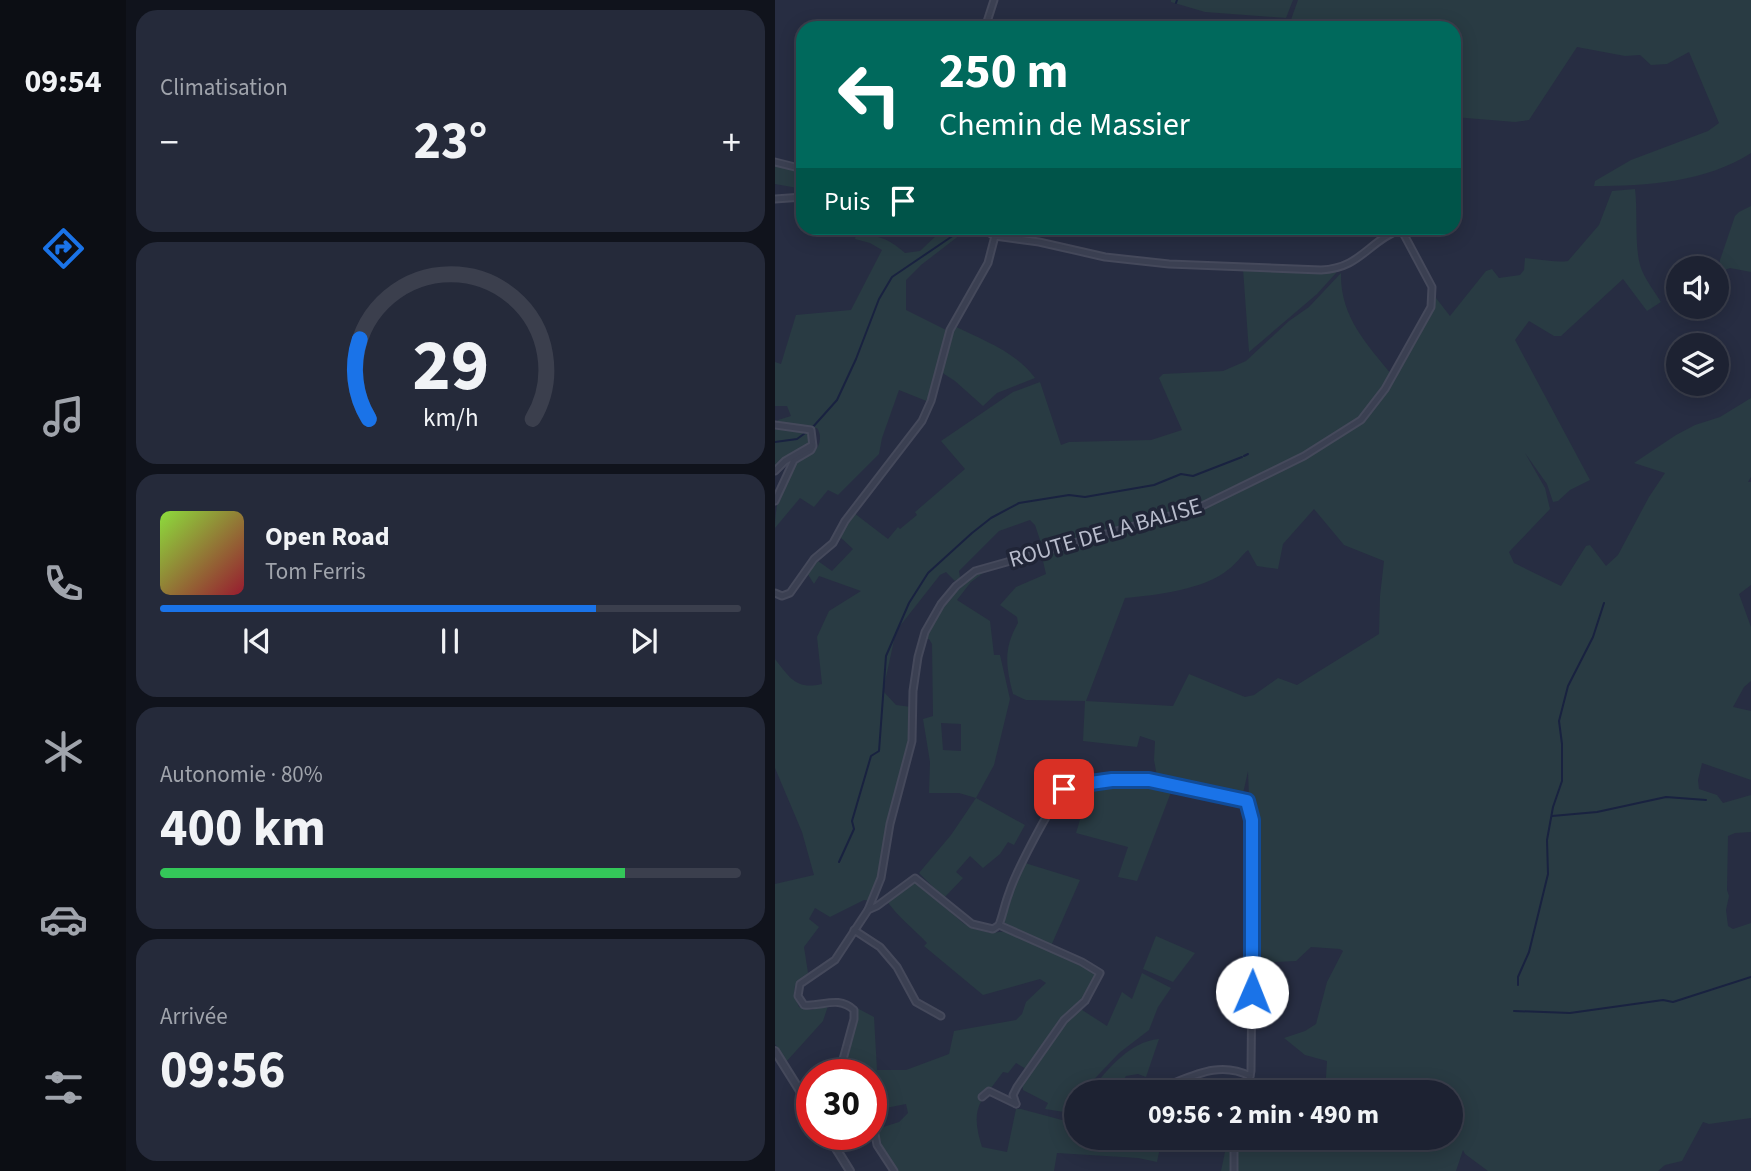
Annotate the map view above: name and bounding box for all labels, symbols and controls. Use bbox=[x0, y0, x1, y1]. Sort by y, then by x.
text: 250 m bbox=[939, 37, 1068, 107]
icon: left bbox=[824, 49, 915, 140]
text: 09:54 bbox=[24, 59, 102, 105]
text: Climatisation bbox=[160, 71, 288, 104]
text: Chemin de Massier bbox=[939, 102, 1190, 148]
text: 23° bbox=[414, 105, 487, 179]
text: − bbox=[160, 116, 179, 170]
text: + bbox=[722, 116, 741, 170]
icon: arrive bbox=[884, 182, 922, 220]
text: Puis bbox=[824, 183, 870, 220]
icon: directions bbox=[39, 224, 88, 273]
map controls bbox=[1666, 256, 1729, 396]
button: sound bbox=[1666, 256, 1729, 319]
text: 29 bbox=[412, 315, 489, 419]
button: layers bbox=[1666, 333, 1729, 396]
icon: music bbox=[39, 392, 88, 441]
text: km/h bbox=[423, 400, 478, 436]
street label: ROUTE DE LA BALISE bbox=[1005, 489, 1205, 576]
text: Open Road bbox=[265, 518, 390, 555]
text: Tom Ferris bbox=[265, 555, 366, 588]
icon: phone bbox=[39, 559, 88, 608]
icon: previous bbox=[238, 622, 276, 660]
icon: pause bbox=[431, 622, 469, 660]
icon: next bbox=[625, 622, 663, 660]
icon: climate bbox=[39, 727, 88, 776]
text: Autonomie · 80% bbox=[160, 758, 323, 791]
pin bbox=[1034, 759, 1094, 819]
icon: arrive bbox=[1045, 770, 1083, 808]
text: 400 km bbox=[160, 792, 326, 866]
icon: car bbox=[39, 895, 88, 944]
position arrow bbox=[1215, 955, 1289, 1029]
text: Arrivée bbox=[160, 1000, 228, 1033]
text: 09:56 bbox=[160, 1034, 285, 1108]
speed limit sign: 30 bbox=[796, 1059, 887, 1150]
icon: filters bbox=[39, 1063, 88, 1112]
text: 09:56 · 2 min · 490 m bbox=[1148, 1096, 1379, 1133]

